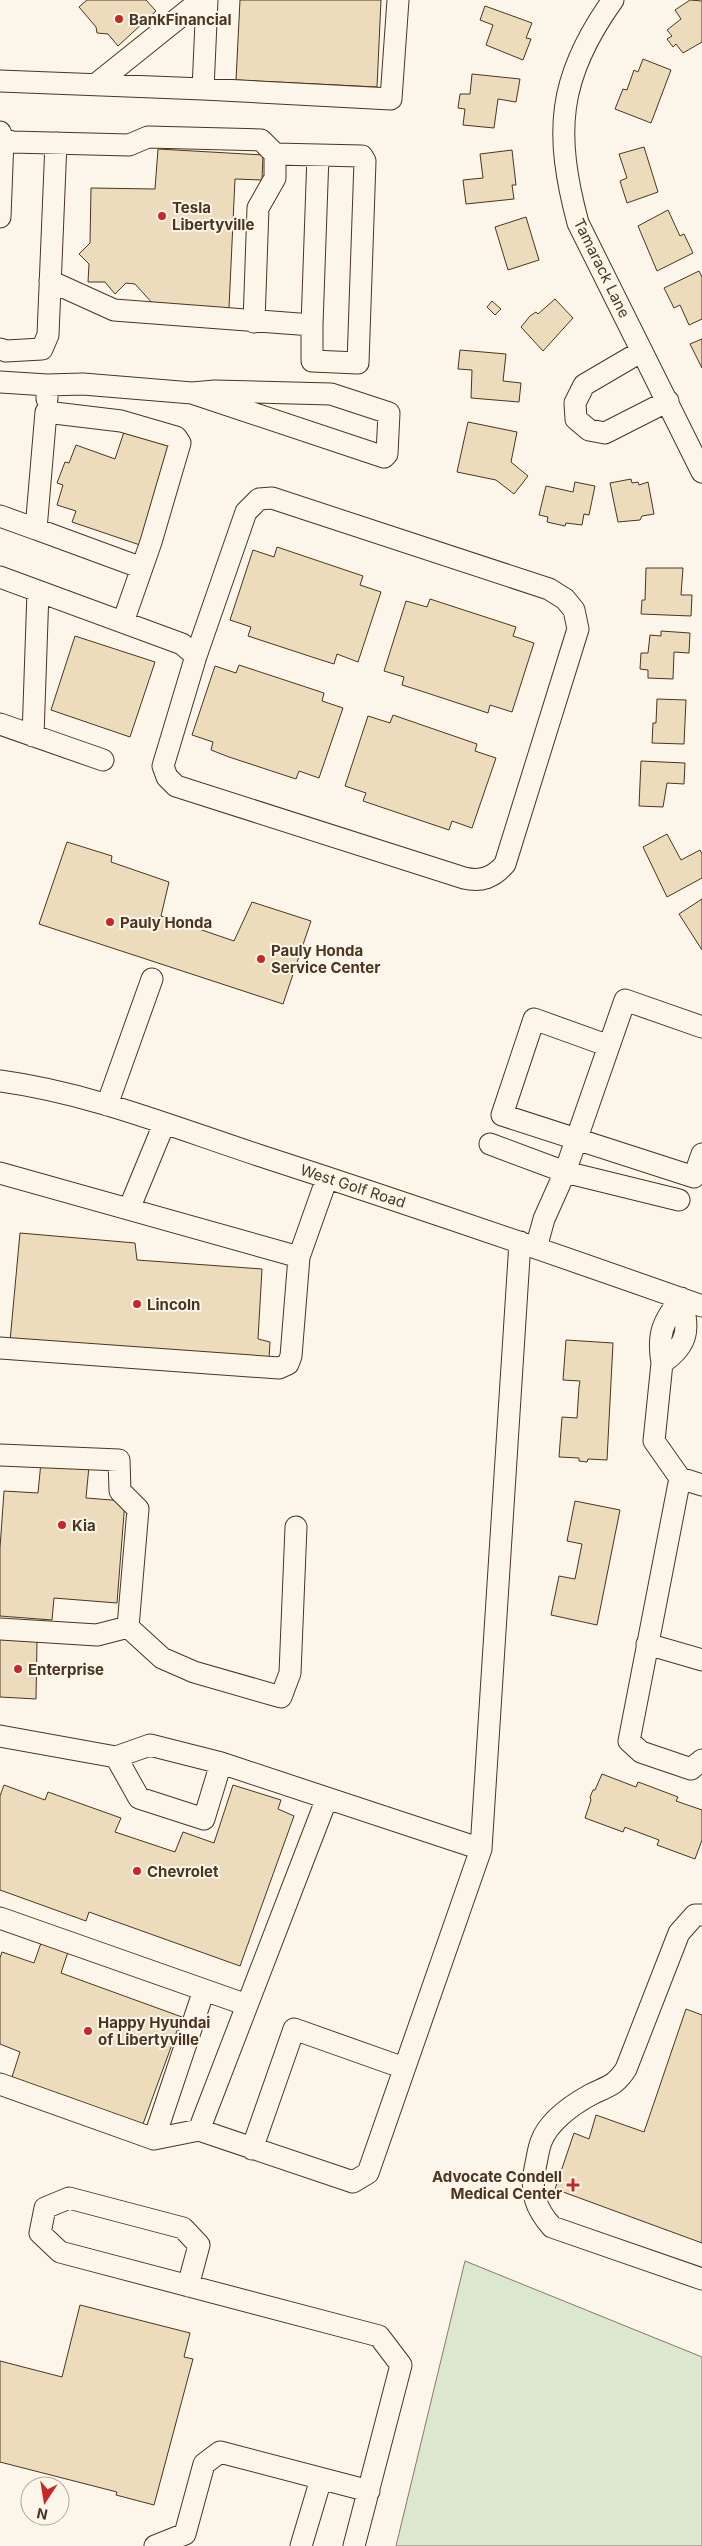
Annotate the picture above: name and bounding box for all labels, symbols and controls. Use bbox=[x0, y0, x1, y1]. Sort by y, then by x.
place label: BankFinancial bbox=[129, 10, 232, 29]
marker: BankFinancial bbox=[113, 13, 125, 25]
place label: Tesla Libertyville bbox=[172, 198, 254, 234]
marker: Tesla Libertyville bbox=[156, 210, 168, 222]
street label: Tamarack Lane bbox=[570, 215, 634, 321]
place label: Pauly Honda bbox=[120, 913, 212, 932]
marker: Pauly Honda bbox=[104, 916, 116, 928]
place label: Pauly Honda Service Center bbox=[271, 941, 380, 977]
marker: Pauly Honda Service Center bbox=[255, 953, 267, 965]
street label: West Golf Road bbox=[298, 1160, 408, 1212]
place label: Lincoln bbox=[147, 1295, 200, 1314]
marker: Lincoln bbox=[131, 1298, 143, 1310]
place label: Kia bbox=[72, 1516, 96, 1535]
marker: Kia bbox=[56, 1519, 68, 1531]
place label: Enterprise bbox=[28, 1660, 104, 1679]
marker: Enterprise bbox=[12, 1663, 24, 1675]
place label: Chevrolet bbox=[147, 1862, 219, 1881]
marker: Chevrolet bbox=[131, 1865, 143, 1877]
place label: Happy Hyundai of Libertyville bbox=[98, 2013, 210, 2049]
marker: Happy Hyundai of Libertyville bbox=[82, 2025, 94, 2037]
place label: Advocate Condell Medical Center bbox=[432, 2167, 562, 2203]
marker: Advocate Condell Medical Center bbox=[566, 2178, 580, 2192]
north arrow bbox=[20, 2476, 70, 2526]
text: N bbox=[35, 2505, 49, 2524]

